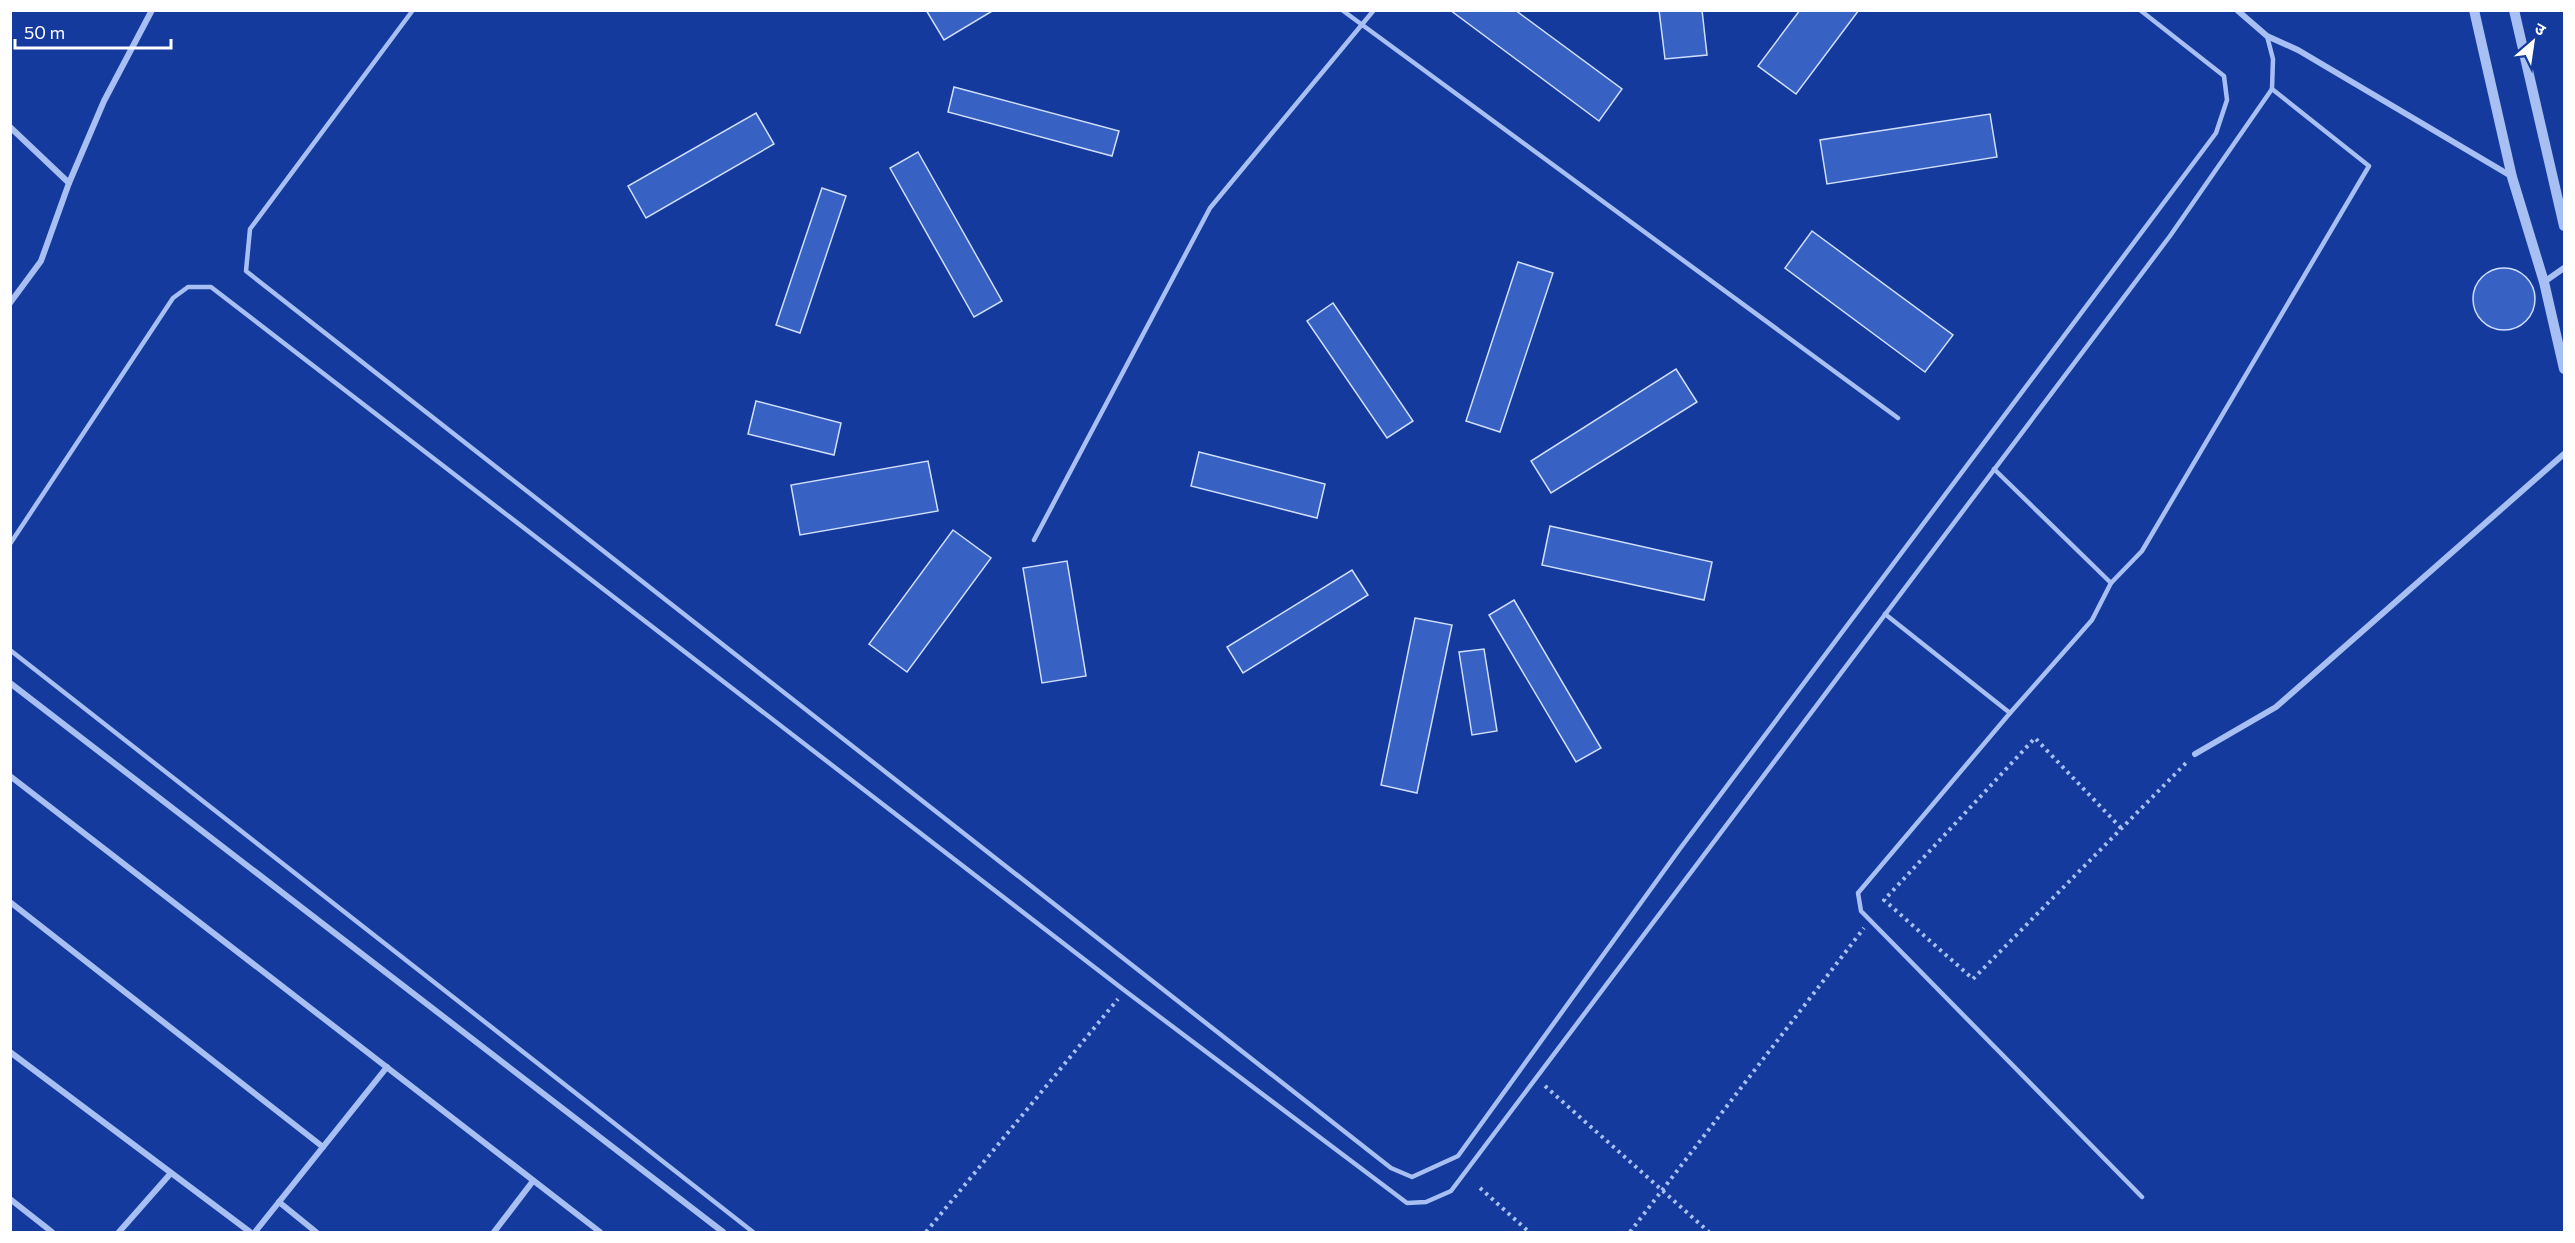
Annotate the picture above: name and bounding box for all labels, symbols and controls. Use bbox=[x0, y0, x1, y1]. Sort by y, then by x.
scale bar bbox=[15, 12, 171, 50]
north arrow bbox=[2503, 12, 2563, 72]
text: उ bbox=[2532, 18, 2550, 39]
text: 50 m bbox=[24, 21, 65, 43]

